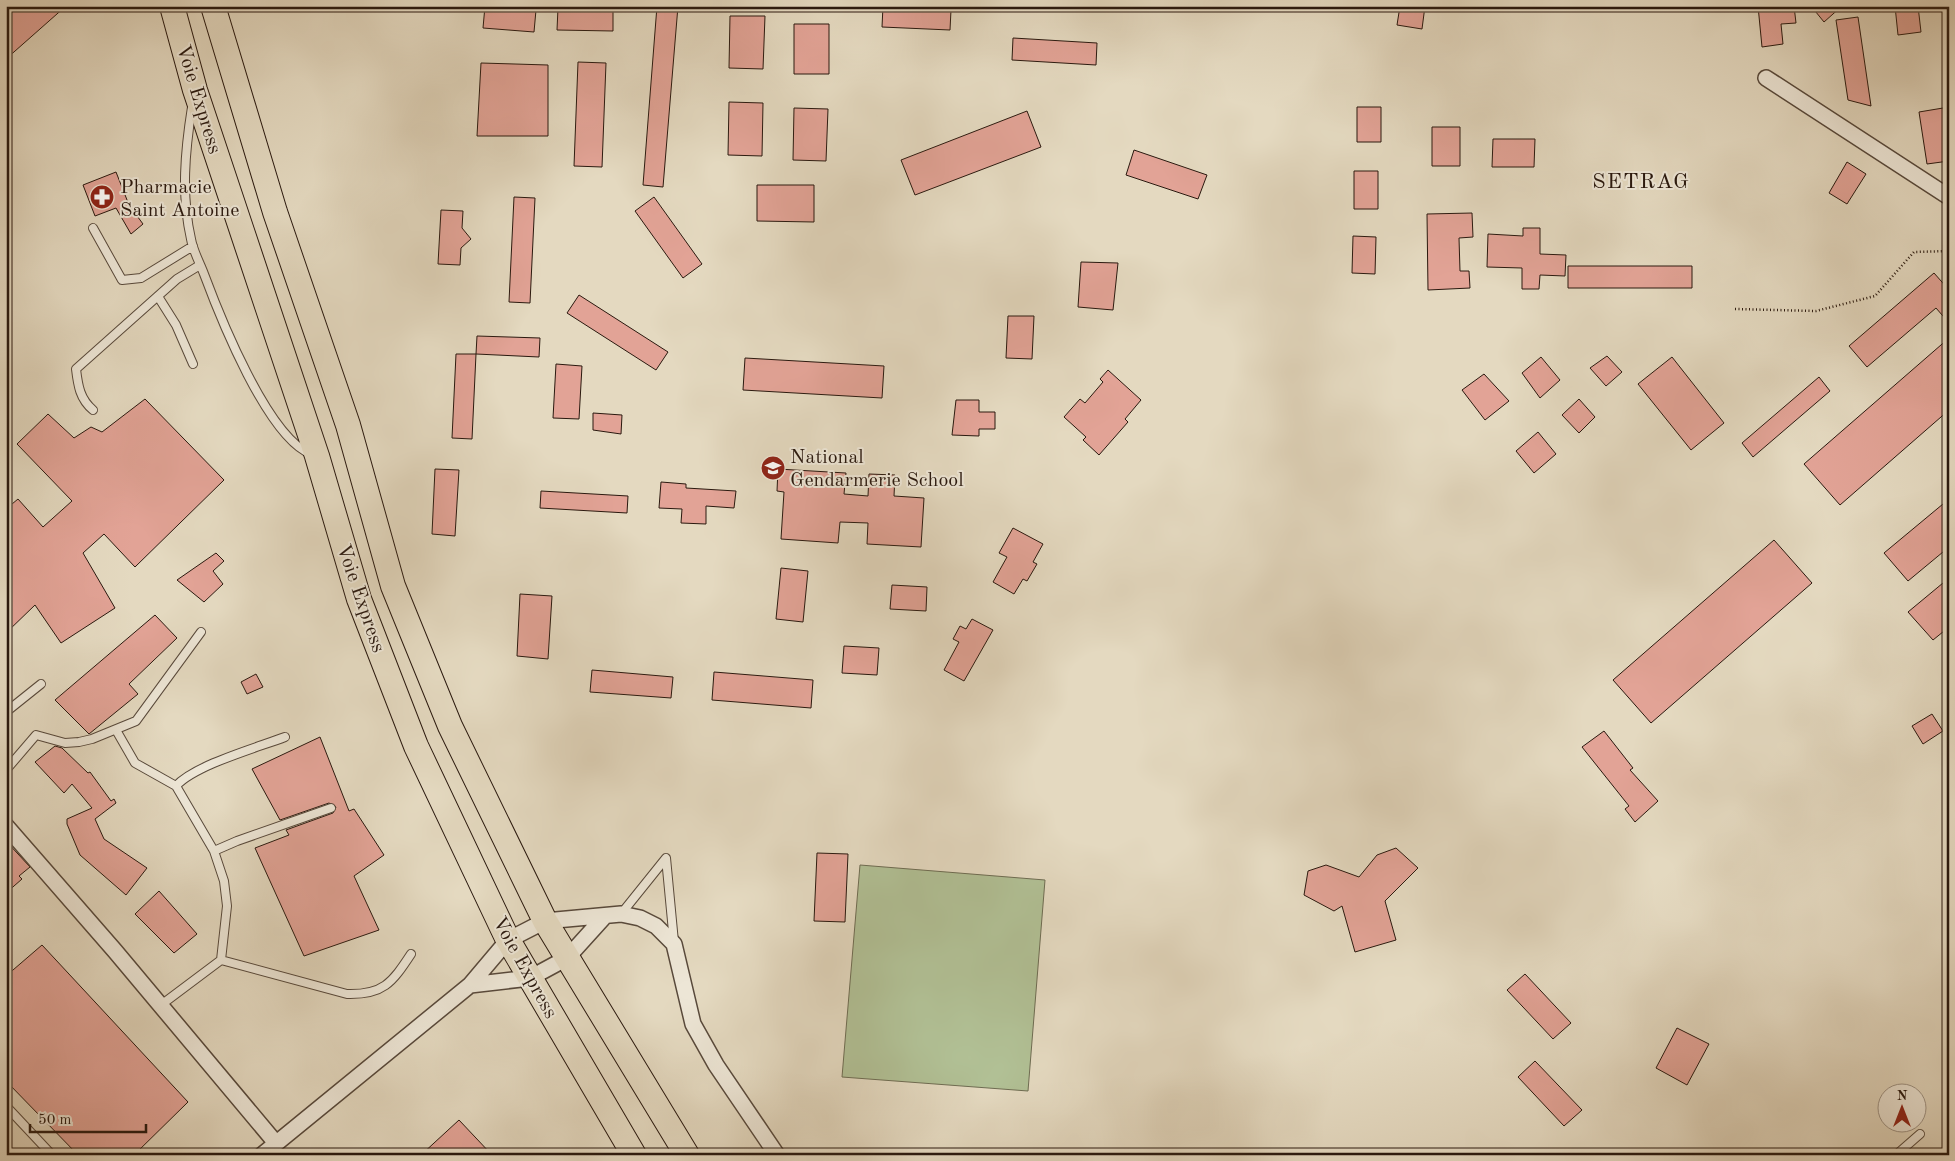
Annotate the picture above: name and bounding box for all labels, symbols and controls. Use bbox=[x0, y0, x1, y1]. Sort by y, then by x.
street label: Voie Express bbox=[172, 43, 224, 157]
district label: SETRAG bbox=[1592, 171, 1690, 193]
place label: Pharmacie Saint Antoine bbox=[120, 178, 239, 221]
pharmacy icon: Pharmacie Saint Antoine bbox=[89, 184, 115, 210]
place label: National Gendarmerie School bbox=[790, 448, 964, 491]
school or university icon: National Gendarmerie School bbox=[760, 455, 786, 481]
street label: Voie Express bbox=[332, 542, 388, 655]
street label: Voie Express bbox=[488, 914, 560, 1022]
north arrow bbox=[1878, 1084, 1928, 1134]
text: N bbox=[1897, 1089, 1908, 1103]
scale bar bbox=[30, 1101, 146, 1133]
text: 50 m bbox=[38, 1113, 72, 1128]

